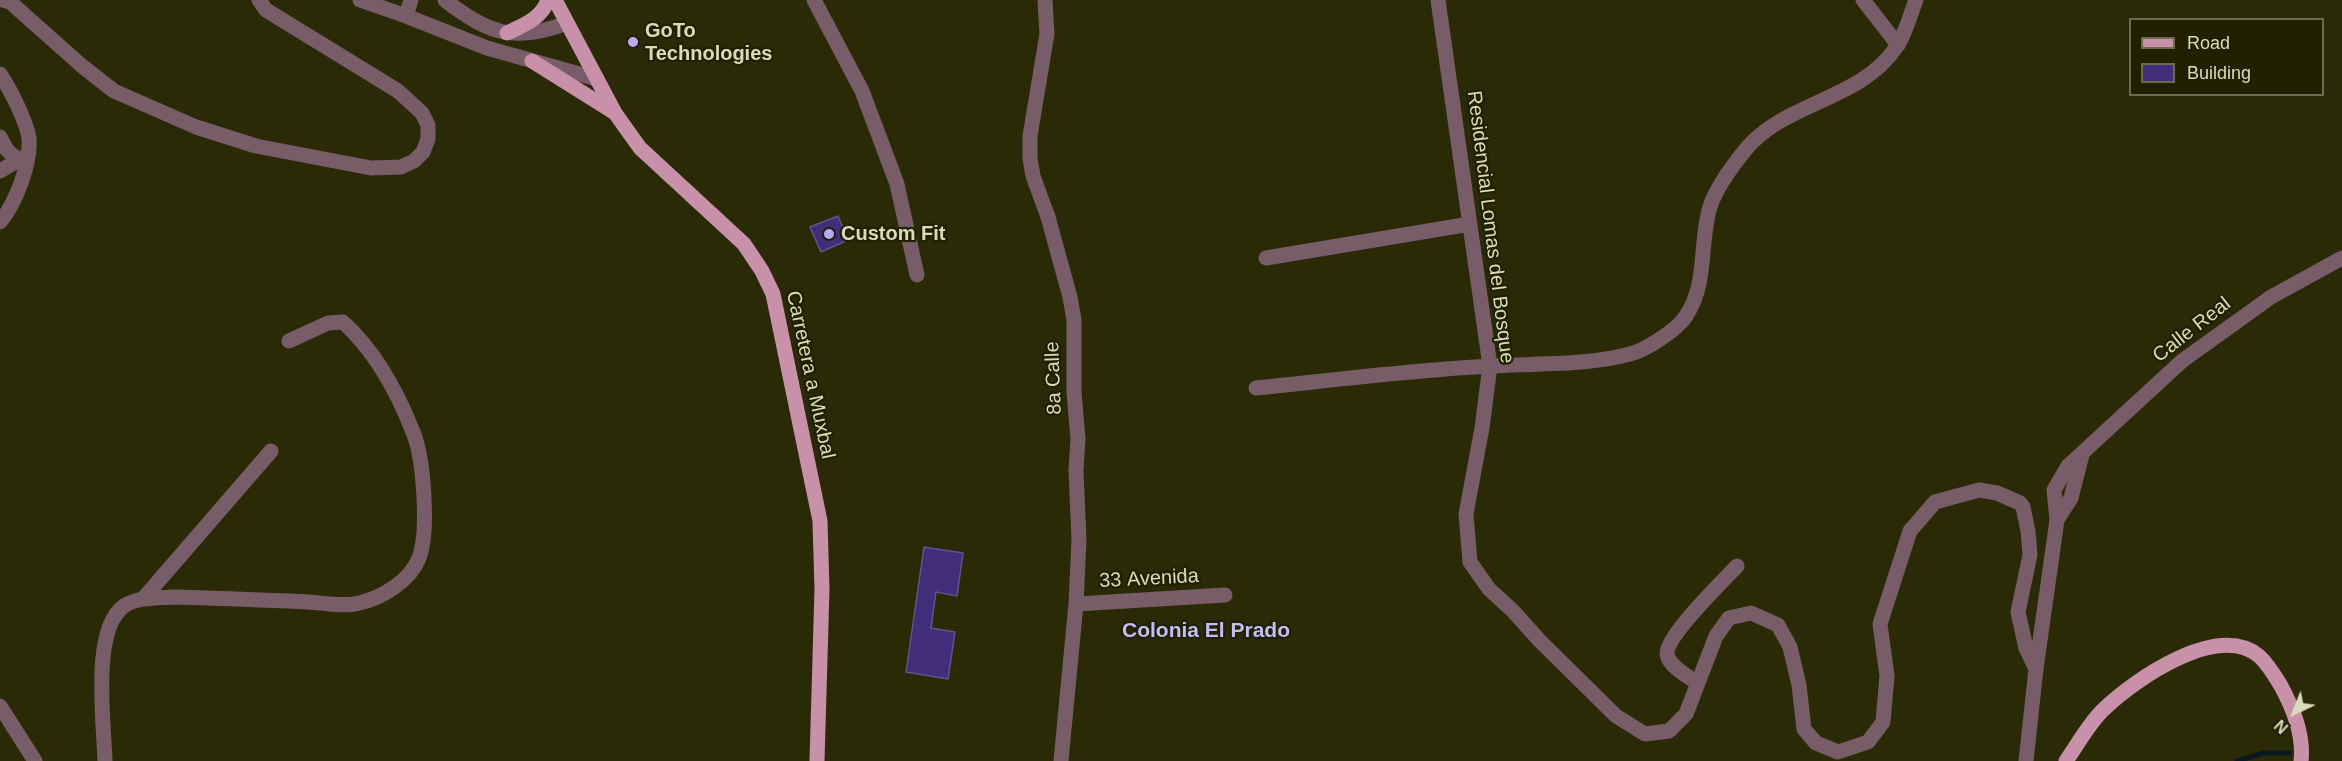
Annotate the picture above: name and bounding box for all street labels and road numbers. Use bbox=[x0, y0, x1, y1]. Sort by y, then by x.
street label: Residencial Lomas del Bosque bbox=[1461, 89, 1519, 365]
street label: Carretera a Muxbal bbox=[780, 289, 840, 461]
street label: Calle Real bbox=[2148, 292, 2236, 368]
street label: 8a Calle bbox=[1041, 341, 1067, 415]
street label: 33 Avenida bbox=[1099, 564, 1199, 594]

